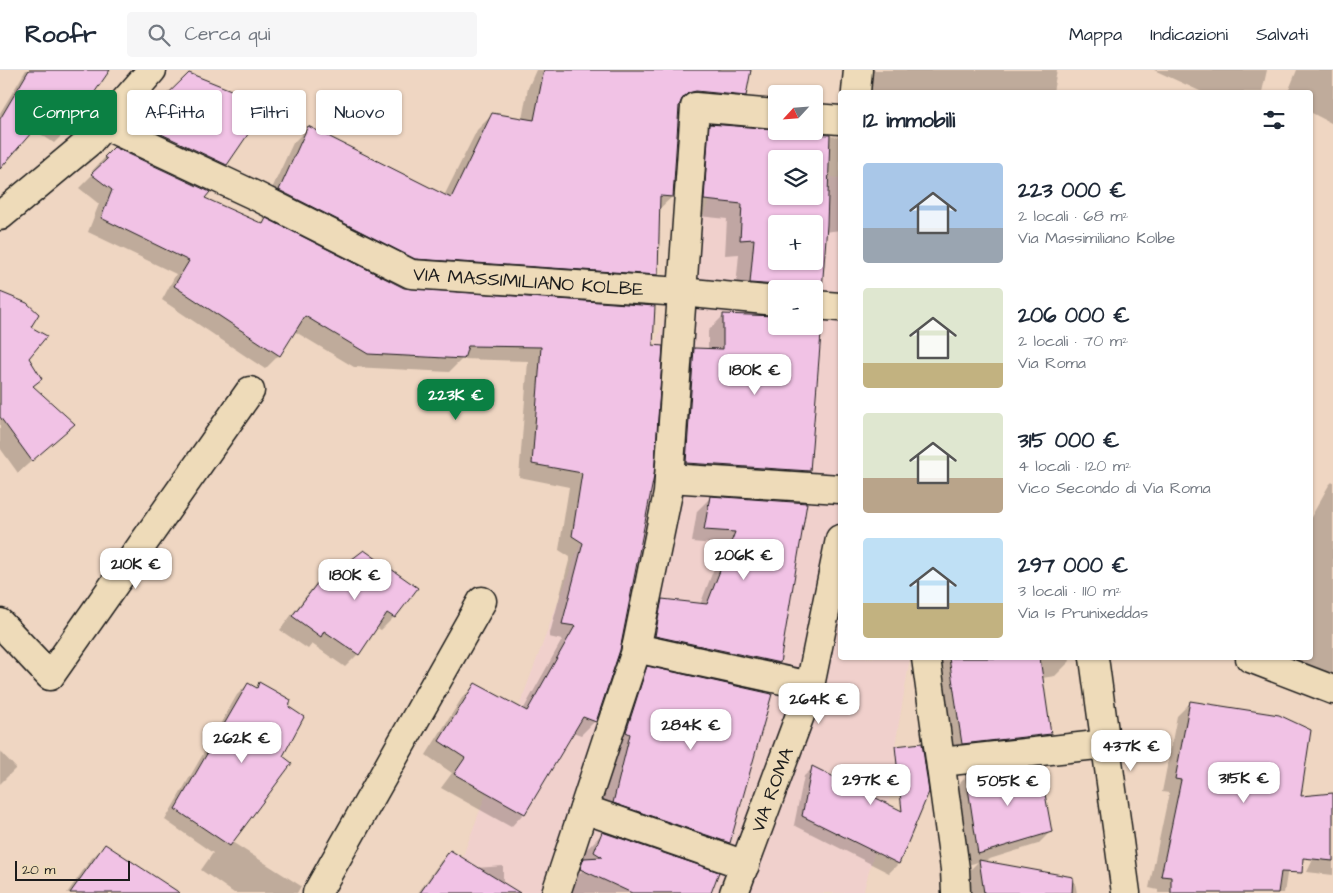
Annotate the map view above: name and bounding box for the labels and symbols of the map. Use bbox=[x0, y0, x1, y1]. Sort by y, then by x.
north arrow bbox=[768, 85, 822, 140]
street label: VIA MASSIMILIANO KOLBE bbox=[412, 261, 645, 303]
pin: 180K € bbox=[714, 354, 796, 396]
pin: 223K € bbox=[415, 378, 497, 421]
pin: 206K € bbox=[703, 538, 785, 581]
pin: 210K € bbox=[95, 548, 177, 590]
pin: 180K € bbox=[314, 558, 396, 601]
pin: 264K € bbox=[778, 682, 860, 725]
pin: 284K € bbox=[650, 708, 732, 751]
pin: 262K € bbox=[201, 722, 283, 764]
pin: 437K € bbox=[1090, 730, 1172, 772]
street label: VIA ROMA bbox=[744, 744, 800, 836]
pin: 315K € bbox=[1203, 762, 1285, 804]
pin: 297K € bbox=[830, 764, 912, 806]
pin: 505K € bbox=[967, 764, 1049, 807]
scale bar bbox=[15, 858, 130, 881]

